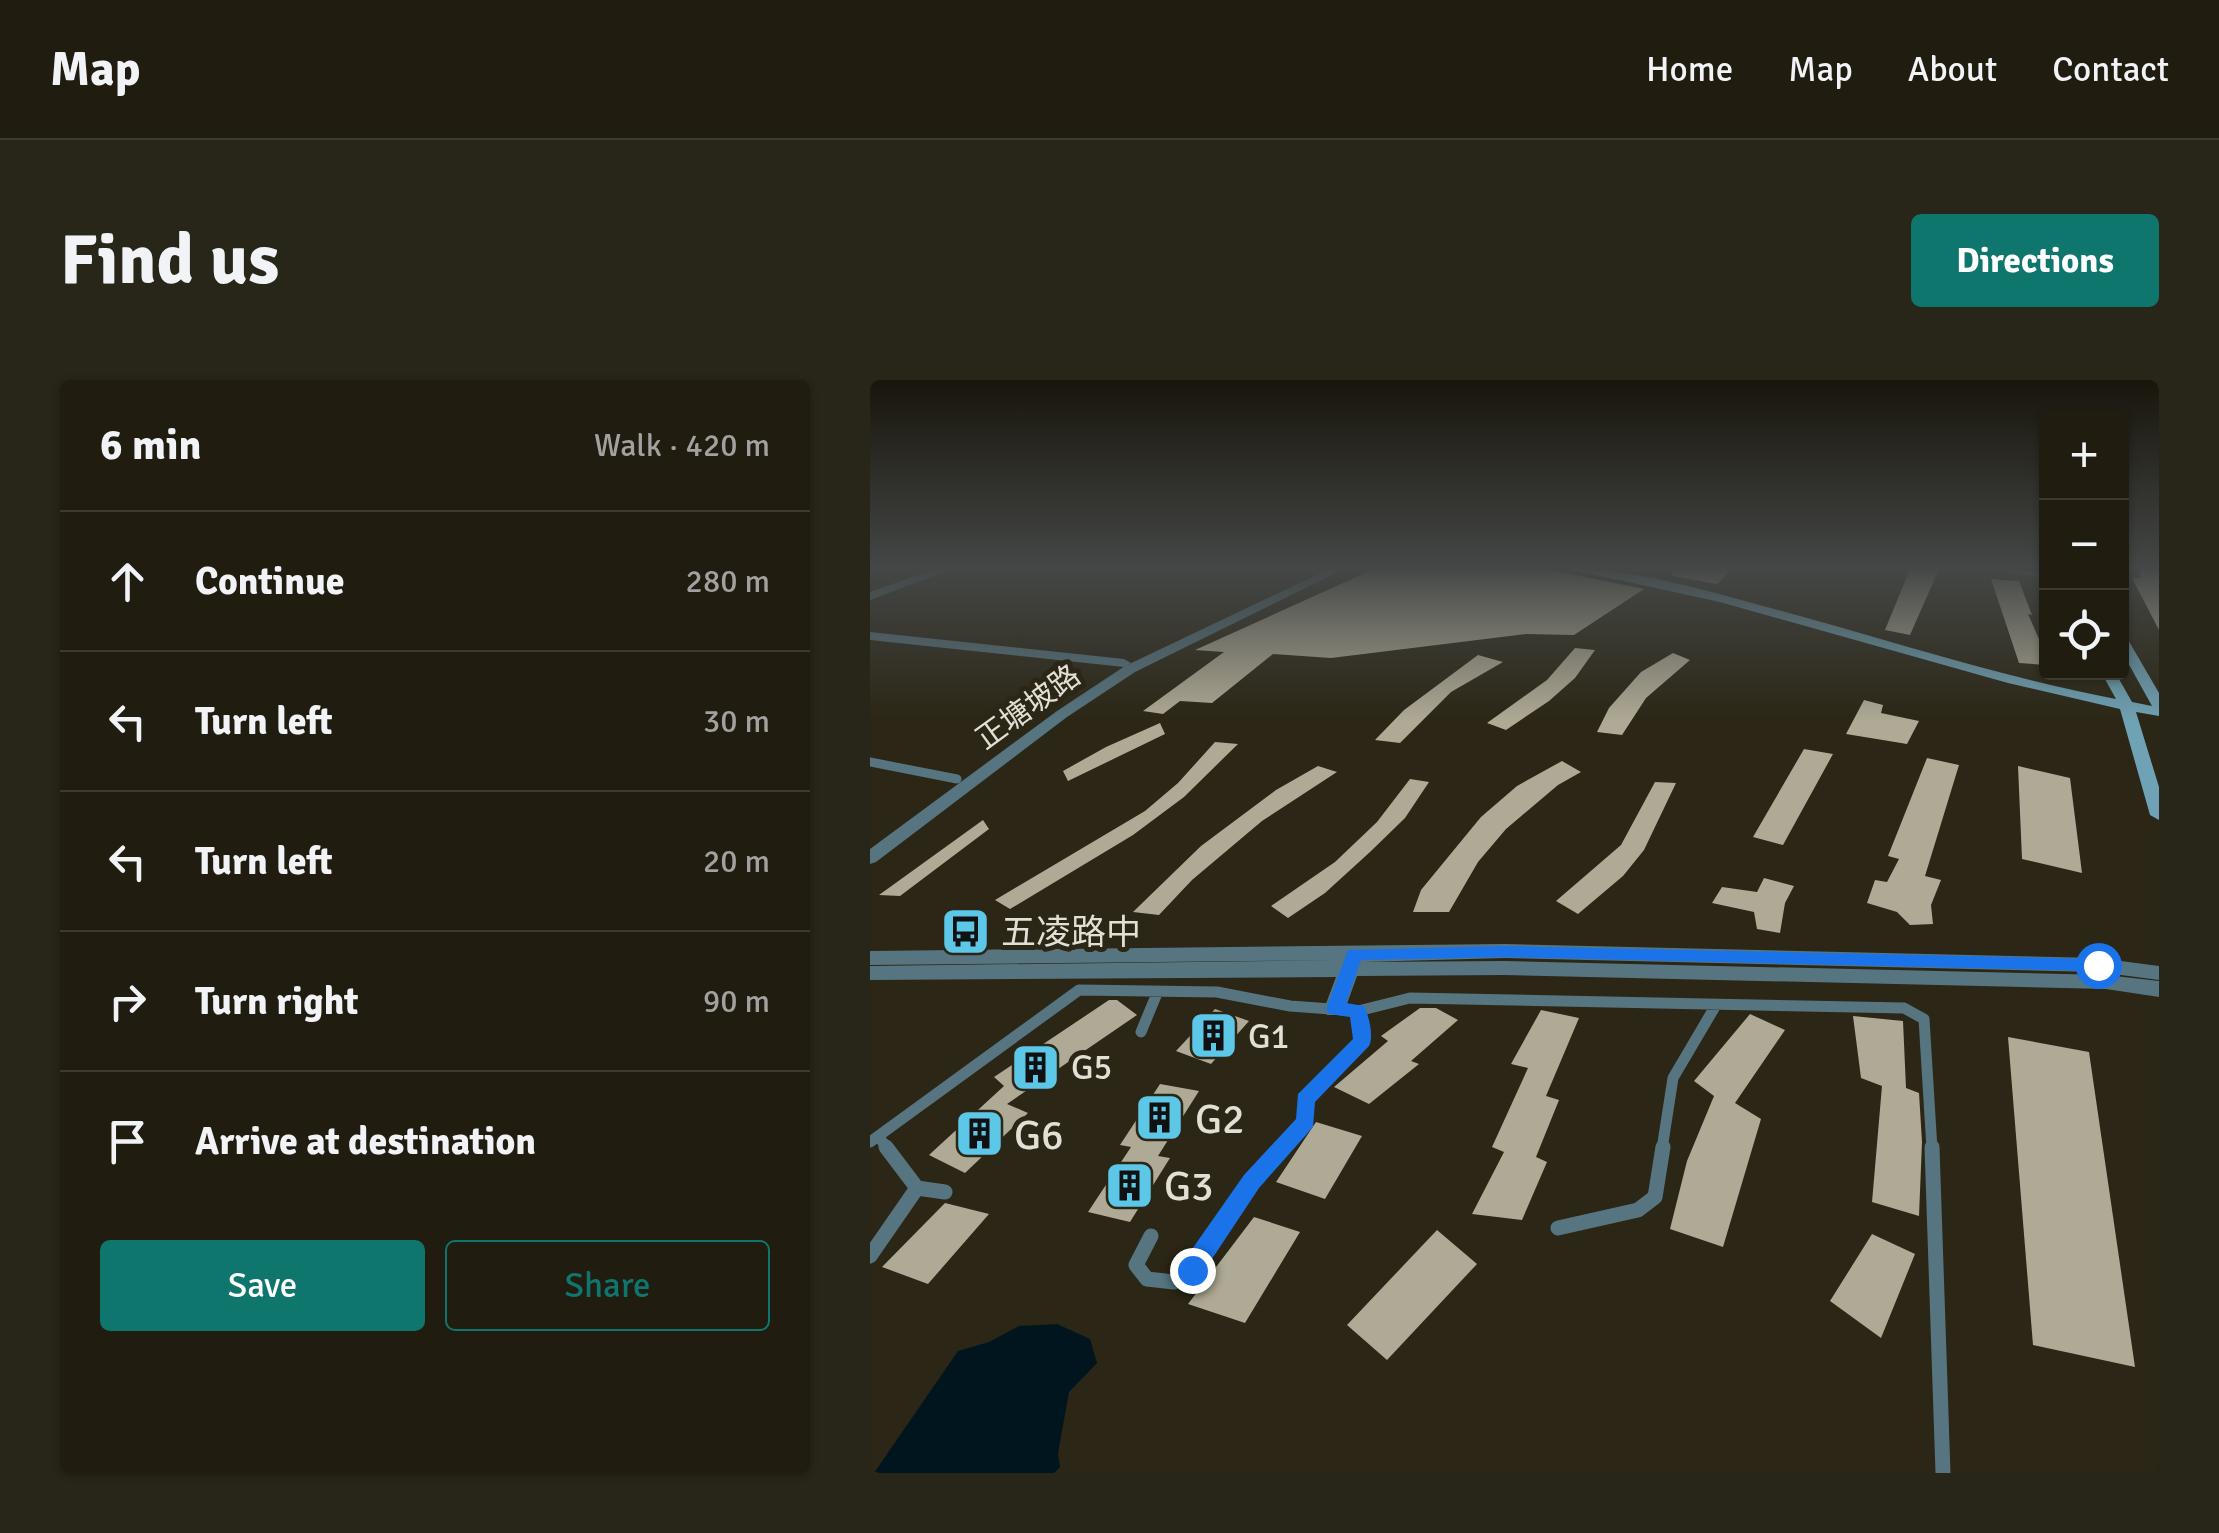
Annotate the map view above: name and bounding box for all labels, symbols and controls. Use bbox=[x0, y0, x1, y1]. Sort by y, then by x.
text: Map bbox=[50, 40, 140, 99]
text: Home bbox=[1646, 48, 1733, 91]
text: Map bbox=[1788, 48, 1853, 91]
text: About bbox=[1908, 48, 1997, 91]
text: Contact bbox=[2052, 48, 2169, 91]
button: Directions bbox=[1911, 214, 2159, 307]
text: Find us bbox=[60, 217, 279, 303]
map controls bbox=[2039, 410, 2129, 680]
button: + bbox=[2039, 410, 2129, 500]
text: 6 min bbox=[100, 420, 201, 471]
text: Walk · 420 m bbox=[594, 426, 770, 465]
button: − bbox=[2039, 500, 2129, 590]
icon: ahead bbox=[100, 554, 155, 609]
text: Continue bbox=[195, 558, 345, 605]
text: 280 m bbox=[686, 562, 770, 601]
button: locate bbox=[2039, 590, 2129, 680]
street label: 正塘坡路 bbox=[969, 657, 1088, 758]
icon: left bbox=[100, 694, 155, 749]
text: Turn left bbox=[195, 698, 333, 745]
text: 30 m bbox=[703, 702, 770, 741]
icon: left bbox=[100, 834, 155, 889]
text: Turn left bbox=[195, 838, 333, 885]
text: 20 m bbox=[703, 842, 770, 881]
bus stop icon: 五凌路中 bbox=[940, 906, 992, 958]
place label: 五凌路中 bbox=[1001, 911, 1141, 954]
route start bbox=[2076, 943, 2122, 989]
icon: right bbox=[100, 974, 155, 1029]
text: Turn right bbox=[195, 978, 359, 1025]
text: 90 m bbox=[703, 982, 770, 1021]
building icon: G1 bbox=[1187, 1010, 1239, 1062]
place label: G1 bbox=[1248, 1015, 1289, 1058]
building icon: G5 bbox=[1010, 1041, 1062, 1093]
place label: G5 bbox=[1071, 1046, 1112, 1089]
building icon: G2 bbox=[1134, 1092, 1186, 1144]
place label: G2 bbox=[1195, 1094, 1245, 1145]
building icon: G6 bbox=[953, 1108, 1005, 1160]
place label: G6 bbox=[1014, 1110, 1064, 1161]
icon: arrive bbox=[100, 1114, 155, 1169]
text: Arrive at destination bbox=[195, 1118, 536, 1165]
building icon: G3 bbox=[1103, 1159, 1155, 1211]
place label: G3 bbox=[1164, 1161, 1214, 1212]
button: Save bbox=[100, 1240, 425, 1331]
button: Share bbox=[445, 1240, 770, 1331]
route end bbox=[1170, 1248, 1216, 1294]

